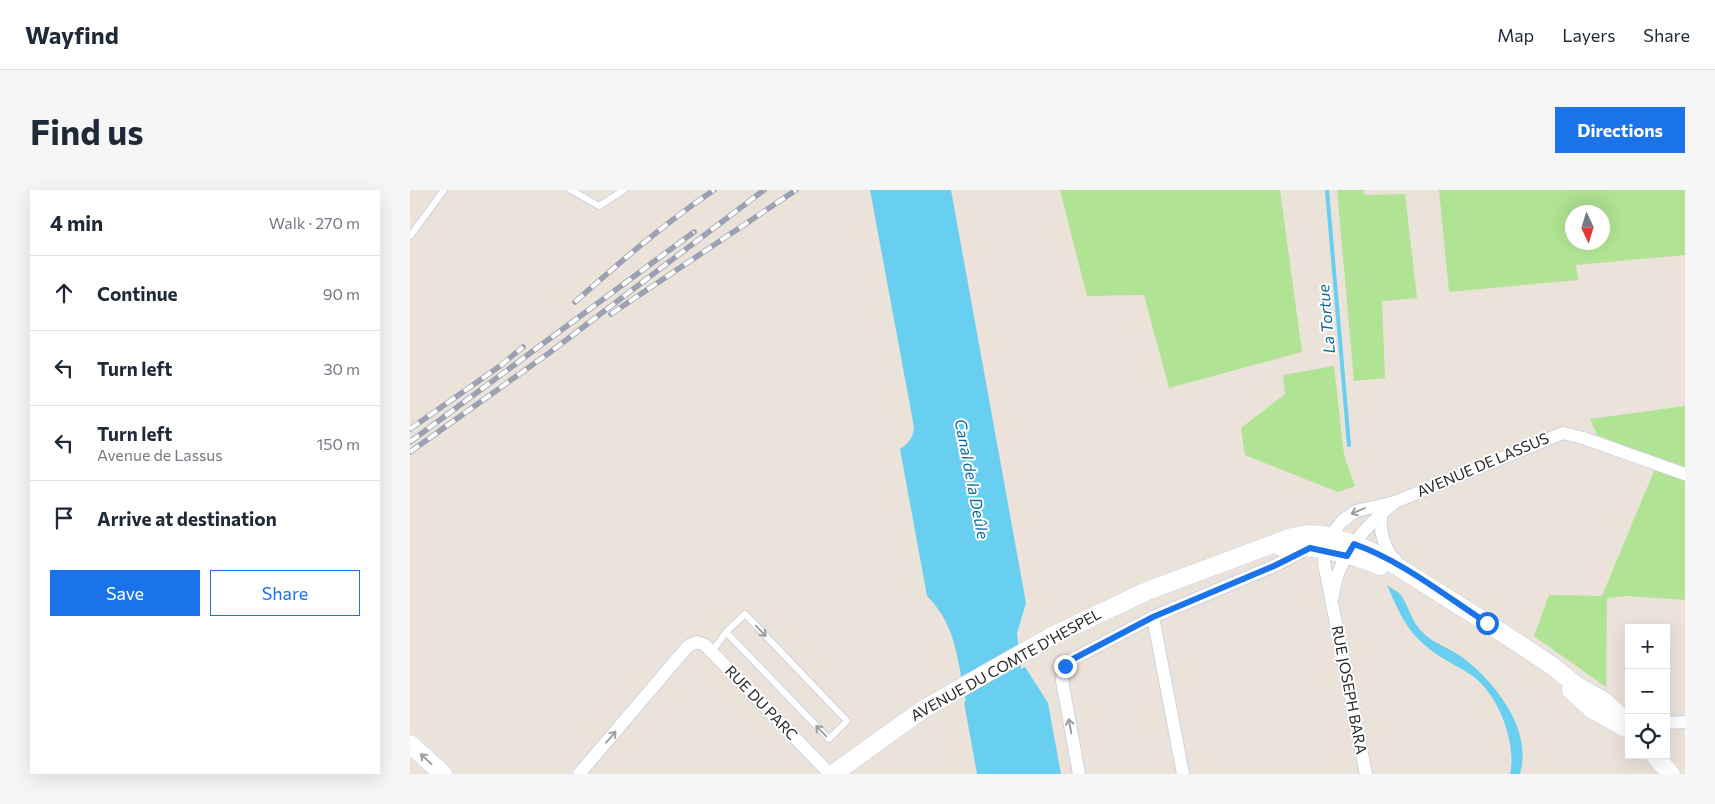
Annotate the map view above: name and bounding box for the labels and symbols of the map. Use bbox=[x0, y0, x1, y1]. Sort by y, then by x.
north arrow bbox=[1565, 205, 1610, 250]
water label: La Tortue bbox=[1313, 283, 1338, 354]
water label: Canal de la Deûle bbox=[952, 417, 994, 541]
street label: AVENUE DE LASSUS bbox=[1414, 428, 1551, 500]
one-way arrow bbox=[1351, 507, 1366, 517]
street label: AVENUE DU COMTE D'HESPEL bbox=[907, 604, 1104, 724]
route start bbox=[1476, 612, 1499, 635]
street label: RUE JOSEPH BARA bbox=[1329, 624, 1371, 756]
one-way arrow bbox=[755, 625, 767, 637]
route end bbox=[1054, 655, 1077, 678]
street label: RUE DU PARC bbox=[722, 661, 802, 743]
one-way arrow bbox=[1065, 718, 1075, 734]
one-way arrow bbox=[815, 725, 827, 737]
one-way arrow bbox=[605, 730, 617, 743]
one-way arrow bbox=[420, 753, 433, 765]

